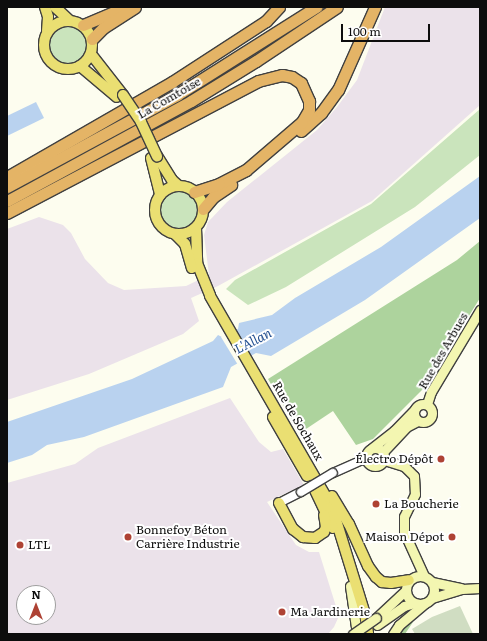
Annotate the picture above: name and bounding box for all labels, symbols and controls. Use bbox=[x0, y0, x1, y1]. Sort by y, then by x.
scale bar bbox=[343, 16, 432, 42]
text: 100 m bbox=[348, 22, 381, 40]
street label: La Comtoise bbox=[135, 74, 203, 122]
street label: Rue des Arbues bbox=[415, 310, 471, 392]
water label: L'Allan bbox=[232, 325, 274, 357]
street label: Rue de Sochaux bbox=[270, 379, 326, 463]
place label: Électro Dépôt bbox=[355, 452, 433, 466]
marker: Électro Dépôt bbox=[436, 454, 446, 464]
place label: La Boucherie bbox=[384, 497, 459, 511]
marker: La Boucherie bbox=[371, 499, 381, 509]
place label: Bonnefoy Béton Carrière Industrie bbox=[136, 523, 240, 551]
place label: Maison Dépot bbox=[365, 530, 444, 544]
marker: Bonnefoy Béton Carrière Industrie bbox=[123, 532, 133, 542]
marker: Maison Dépot bbox=[447, 532, 457, 542]
place label: LTL bbox=[28, 538, 51, 552]
marker: LTL bbox=[15, 540, 25, 550]
north arrow bbox=[16, 585, 56, 625]
text: N bbox=[31, 586, 41, 602]
place label: Ma Jardinerie bbox=[290, 605, 370, 619]
marker: Ma Jardinerie bbox=[277, 607, 287, 617]

